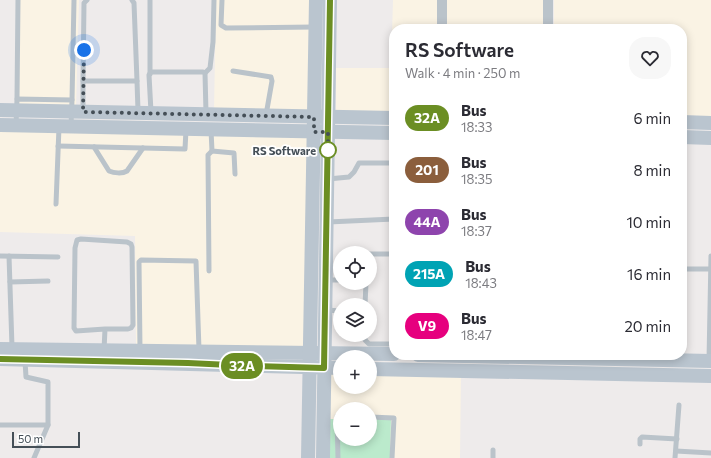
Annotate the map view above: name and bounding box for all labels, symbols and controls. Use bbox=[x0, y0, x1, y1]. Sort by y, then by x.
button: heart bbox=[629, 37, 671, 79]
text: RS Software bbox=[405, 38, 514, 61]
your location bbox=[74, 40, 94, 60]
text: Walk · 4 min · 250 m bbox=[405, 65, 520, 81]
text: Bus bbox=[461, 101, 486, 119]
text: 32A bbox=[414, 109, 440, 126]
text: 6 min bbox=[633, 109, 671, 127]
text: 18:33 bbox=[461, 119, 492, 135]
marker: RS Software bbox=[319, 141, 337, 159]
place label: RS Software bbox=[252, 144, 316, 157]
text: Bus bbox=[461, 153, 486, 171]
text: 201 bbox=[415, 161, 439, 178]
text: 8 min bbox=[633, 161, 671, 179]
text: 18:35 bbox=[461, 171, 492, 187]
text: Bus bbox=[461, 205, 486, 223]
text: 44A bbox=[413, 213, 441, 230]
text: 10 min bbox=[626, 213, 671, 231]
text: 18:37 bbox=[461, 223, 492, 239]
map controls bbox=[333, 246, 377, 446]
button: locate bbox=[333, 246, 377, 290]
text: Bus bbox=[465, 257, 491, 275]
text: 215A bbox=[413, 265, 445, 282]
text: 16 min bbox=[627, 265, 671, 283]
text: 18:43 bbox=[465, 275, 497, 291]
button: layers bbox=[333, 298, 377, 342]
text: Bus bbox=[461, 309, 486, 327]
text: V9 bbox=[418, 317, 436, 334]
text: 20 min bbox=[625, 317, 671, 335]
text: 18:47 bbox=[461, 327, 492, 343]
button: + bbox=[333, 350, 377, 394]
line badge: 32A bbox=[219, 353, 265, 379]
text: 32A bbox=[229, 357, 255, 374]
button: − bbox=[333, 402, 377, 446]
scale bar bbox=[12, 430, 80, 449]
text: 50 m bbox=[18, 432, 43, 445]

